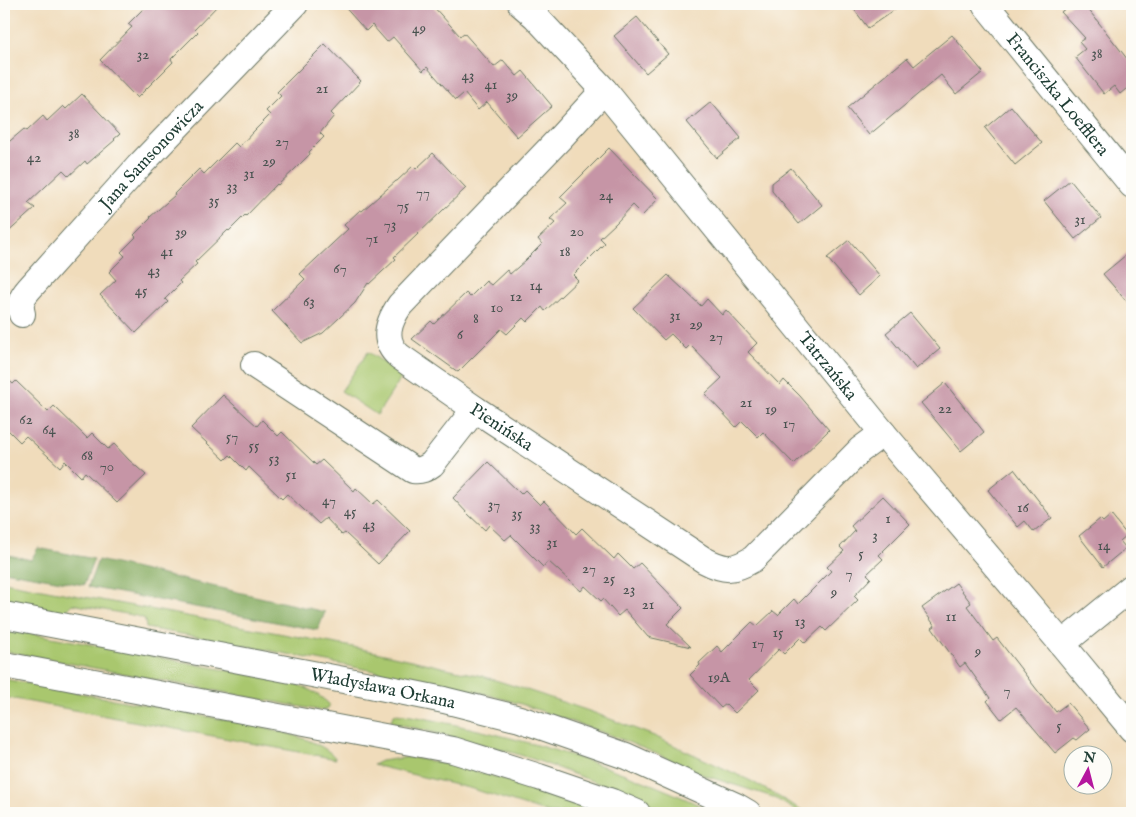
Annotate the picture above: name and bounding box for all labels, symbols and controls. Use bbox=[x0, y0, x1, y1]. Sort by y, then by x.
house number: 49 bbox=[412, 19, 426, 38]
street label: Franciszka Loefflera bbox=[1000, 29, 1114, 161]
house number: 38 bbox=[1091, 44, 1103, 63]
house number: 32 bbox=[137, 45, 149, 64]
house number: 43 bbox=[462, 66, 474, 85]
house number: 41 bbox=[485, 75, 497, 94]
house number: 21 bbox=[316, 79, 328, 98]
house number: 39 bbox=[506, 86, 518, 105]
street label: Jana Samsonowicza bbox=[94, 96, 209, 217]
house number: 38 bbox=[68, 124, 80, 143]
house number: 27 bbox=[275, 132, 289, 151]
house number: 42 bbox=[27, 148, 41, 167]
house number: 29 bbox=[262, 152, 276, 171]
house number: 31 bbox=[243, 164, 255, 183]
house number: 33 bbox=[226, 177, 238, 196]
house number: 77 bbox=[416, 183, 430, 202]
house number: 24 bbox=[599, 186, 614, 205]
house number: 35 bbox=[208, 191, 220, 210]
house number: 75 bbox=[397, 196, 410, 215]
house number: 31 bbox=[1074, 210, 1086, 229]
house number: 73 bbox=[384, 215, 396, 234]
house number: 20 bbox=[570, 222, 584, 241]
house number: 39 bbox=[175, 223, 187, 242]
house number: 71 bbox=[366, 229, 378, 248]
house number: 41 bbox=[161, 242, 173, 261]
house number: 18 bbox=[559, 242, 571, 261]
house number: 67 bbox=[333, 259, 347, 278]
house number: 43 bbox=[148, 261, 160, 280]
house number: 14 bbox=[530, 276, 543, 295]
house number: 45 bbox=[135, 281, 148, 300]
house number: 12 bbox=[510, 287, 522, 306]
house number: 63 bbox=[303, 292, 315, 311]
house number: 10 bbox=[491, 298, 503, 317]
house number: 31 bbox=[669, 306, 681, 325]
house number: 8 bbox=[473, 309, 479, 328]
house number: 29 bbox=[689, 315, 703, 334]
house number: 6 bbox=[457, 325, 464, 344]
house number: 27 bbox=[709, 327, 723, 346]
street label: Tatrzańska bbox=[792, 328, 862, 406]
house number: 21 bbox=[740, 393, 752, 412]
street label: Pienińska bbox=[465, 399, 537, 457]
house number: 22 bbox=[938, 399, 952, 418]
house number: 19 bbox=[765, 400, 777, 419]
house number: 62 bbox=[19, 410, 33, 429]
house number: 17 bbox=[783, 414, 795, 433]
house number: 64 bbox=[42, 420, 56, 439]
house number: 57 bbox=[226, 427, 238, 446]
house number: 55 bbox=[249, 436, 260, 455]
house number: 68 bbox=[81, 446, 93, 465]
house number: 53 bbox=[268, 449, 280, 468]
house number: 70 bbox=[100, 457, 114, 476]
house number: 51 bbox=[285, 465, 297, 484]
house number: 47 bbox=[322, 491, 336, 510]
house number: 37 bbox=[488, 495, 500, 514]
house number: 16 bbox=[1017, 498, 1030, 517]
house number: 45 bbox=[344, 502, 357, 521]
house number: 35 bbox=[511, 504, 523, 523]
house number: 1 bbox=[885, 509, 891, 528]
house number: 43 bbox=[363, 515, 375, 534]
house number: 33 bbox=[529, 517, 541, 536]
house number: 3 bbox=[872, 526, 878, 545]
house number: 31 bbox=[546, 533, 558, 552]
house number: 14 bbox=[1098, 536, 1111, 555]
house number: 5 bbox=[858, 544, 864, 563]
house number: 27 bbox=[582, 559, 596, 578]
house number: 7 bbox=[845, 564, 853, 583]
house number: 25 bbox=[603, 569, 616, 588]
house number: 23 bbox=[623, 580, 635, 599]
house number: 9 bbox=[830, 583, 837, 602]
house number: 21 bbox=[642, 595, 654, 614]
house number: 11 bbox=[945, 607, 957, 626]
house number: 13 bbox=[794, 612, 806, 631]
house number: 15 bbox=[772, 623, 784, 642]
house number: 17 bbox=[752, 634, 764, 653]
house number: 9 bbox=[974, 642, 981, 661]
street label: Władysława Orkana bbox=[308, 664, 458, 715]
house number: 19A bbox=[708, 668, 731, 687]
house number: 7 bbox=[1003, 681, 1011, 700]
house number: 5 bbox=[1056, 716, 1062, 735]
north arrow bbox=[1064, 744, 1114, 794]
text: N bbox=[1081, 748, 1097, 768]

